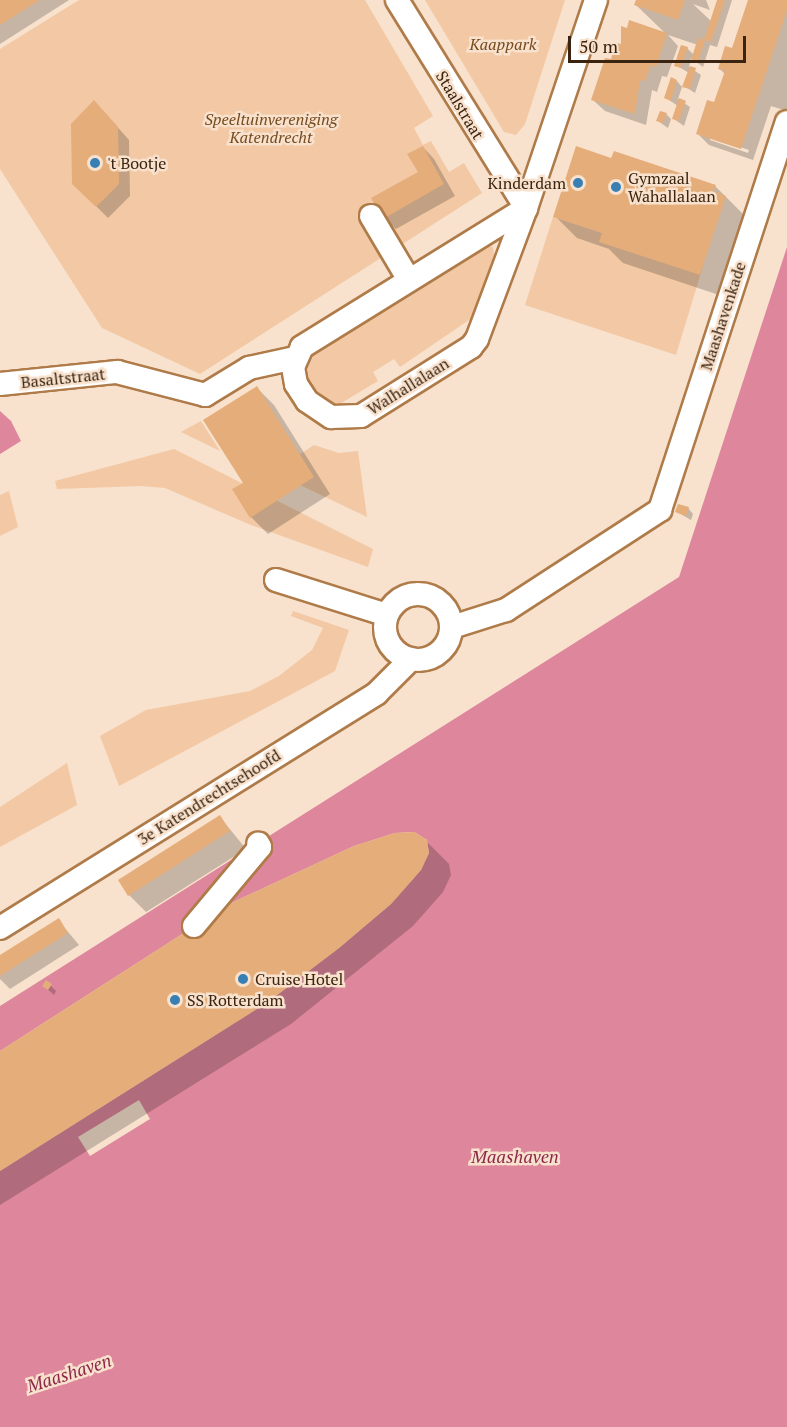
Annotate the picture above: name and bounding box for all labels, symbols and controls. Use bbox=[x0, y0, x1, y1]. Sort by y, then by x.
scale bar bbox=[571, 24, 750, 62]
park label: Kaappark bbox=[470, 34, 536, 54]
text: 50 m bbox=[579, 34, 618, 58]
street label: Staalstraat bbox=[432, 67, 488, 143]
park label: Speeltuinvereniging Katendrecht bbox=[204, 109, 338, 147]
place label: 't Bootje bbox=[107, 153, 166, 173]
marker: 't Bootje bbox=[88, 156, 102, 170]
place label: Gymzaal Wahallalaan bbox=[628, 168, 716, 206]
place label: Kinderdam bbox=[488, 173, 566, 193]
marker: Kinderdam bbox=[571, 176, 585, 190]
marker: Gymzaal Wahallalaan bbox=[609, 180, 623, 194]
street label: Maashavenkade bbox=[696, 259, 750, 373]
street label: Walhallalaan bbox=[364, 353, 452, 419]
street label: Basaltstraat bbox=[20, 364, 106, 392]
street label: 3e Katendrechtsehoofd bbox=[134, 745, 284, 849]
place label: Cruise Hotel bbox=[255, 969, 343, 989]
marker: Cruise Hotel bbox=[236, 972, 250, 986]
place label: SS Rotterdam bbox=[187, 990, 283, 1010]
marker: SS Rotterdam bbox=[168, 993, 182, 1007]
water label: Maashaven bbox=[471, 1145, 559, 1167]
water label: Maashaven bbox=[24, 1349, 114, 1397]

